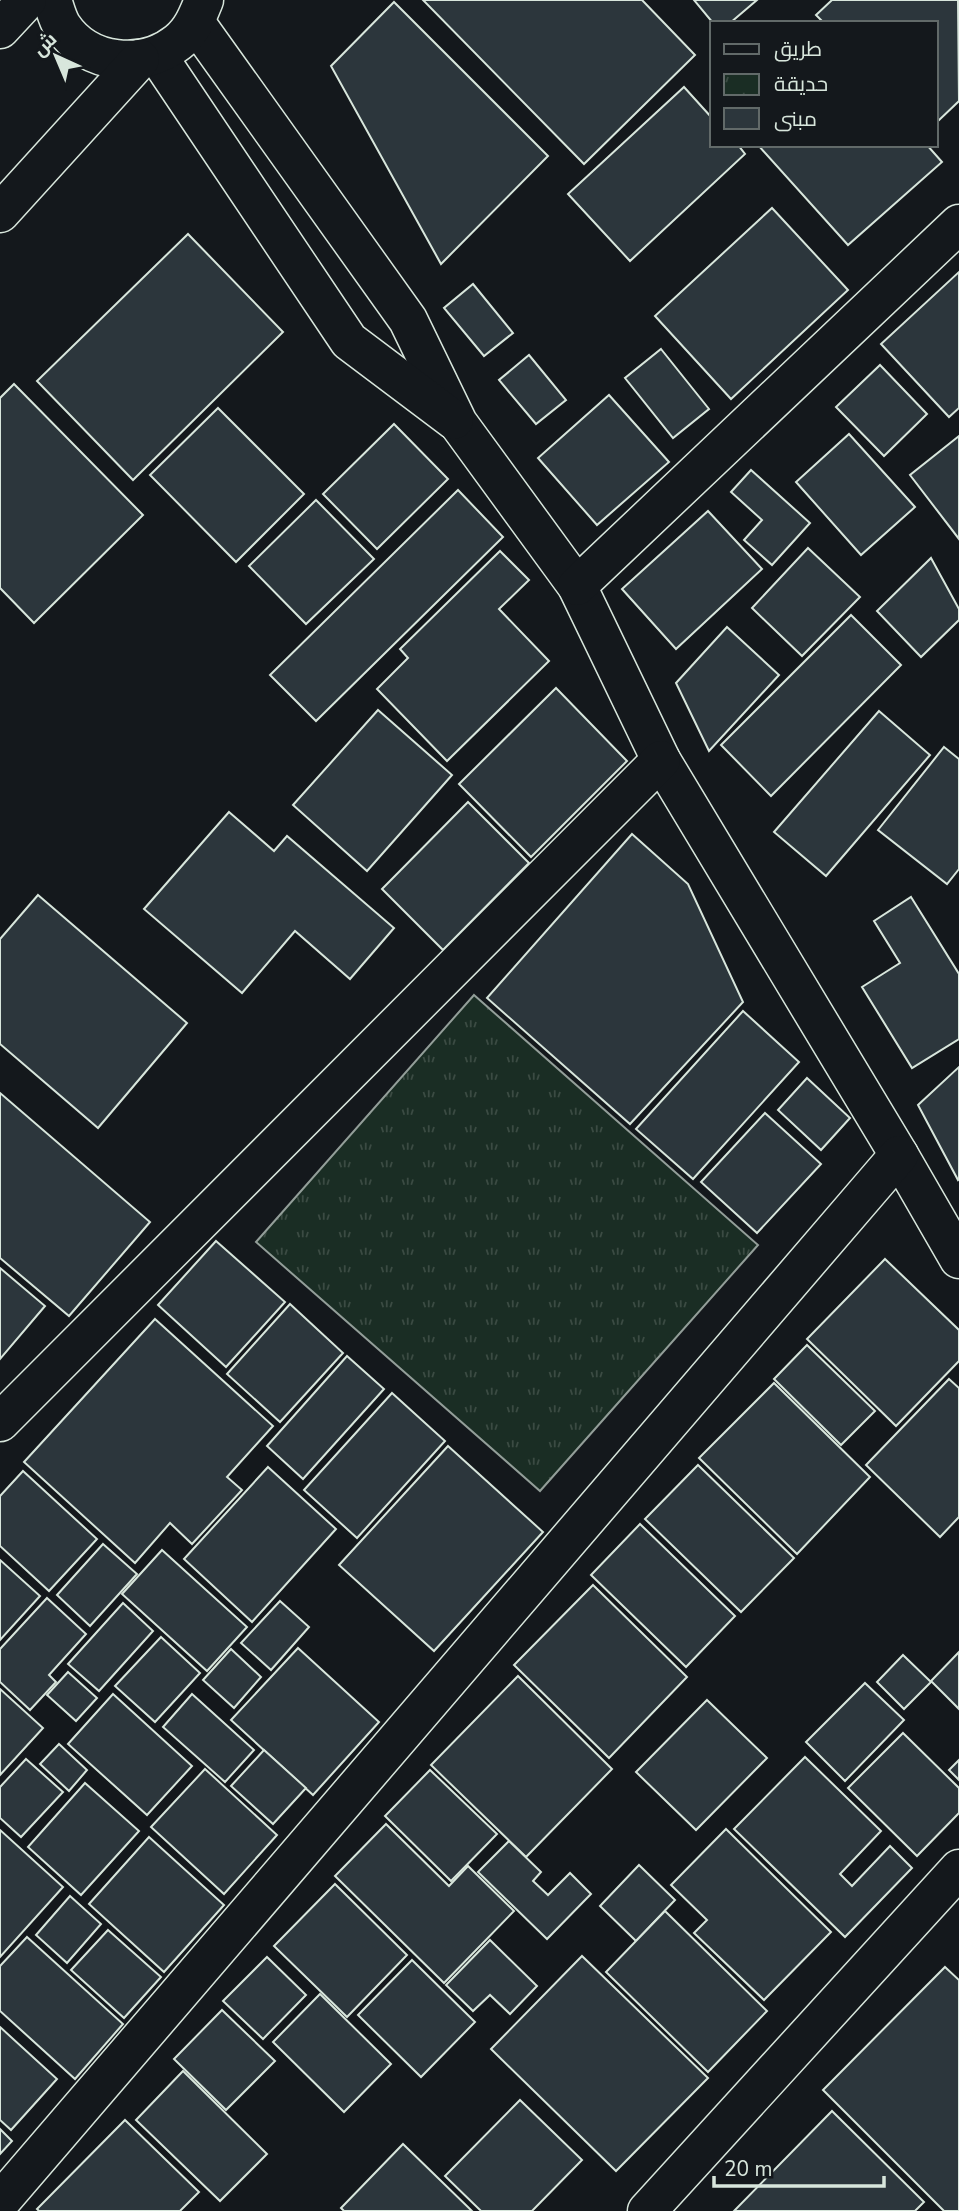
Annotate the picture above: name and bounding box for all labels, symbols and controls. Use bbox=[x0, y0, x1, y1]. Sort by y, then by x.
north arrow bbox=[21, 21, 91, 91]
legend bbox=[710, 21, 938, 147]
text: ش bbox=[27, 27, 63, 62]
text: طريق bbox=[774, 35, 822, 63]
text: حديقة bbox=[774, 70, 828, 98]
text: مبنى bbox=[774, 105, 817, 133]
scale bar bbox=[714, 2144, 884, 2188]
text: 20 m bbox=[724, 2155, 773, 2183]

